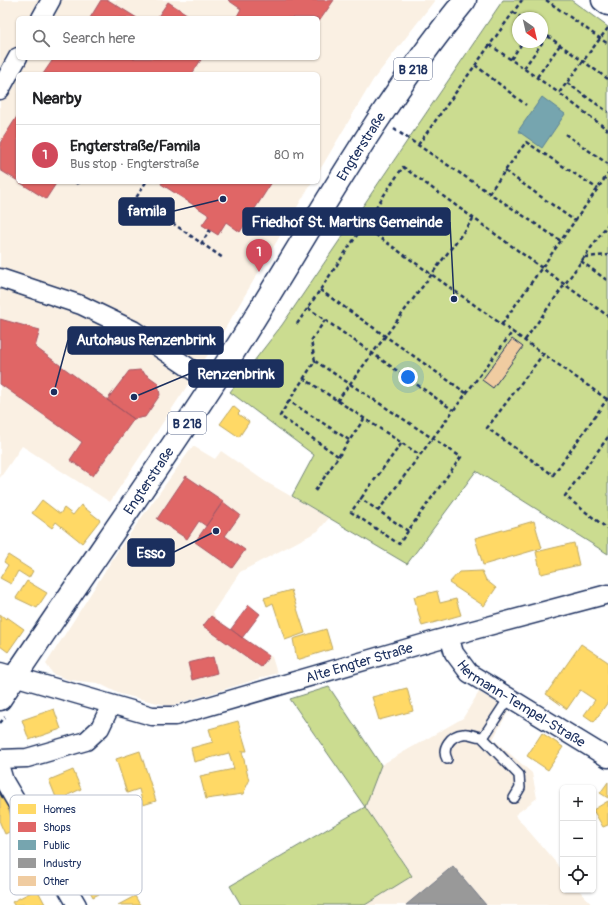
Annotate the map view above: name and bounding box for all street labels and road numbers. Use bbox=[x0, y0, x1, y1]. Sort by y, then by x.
road number: B 218 bbox=[394, 58, 432, 80]
street label: Engterstraße bbox=[333, 109, 389, 184]
road number: B 218 bbox=[168, 412, 206, 434]
street label: Engterstraße bbox=[120, 444, 178, 518]
street label: Alte Engter Straße bbox=[304, 639, 415, 687]
street label: Hermann-Tempel-Straße bbox=[453, 657, 588, 751]

